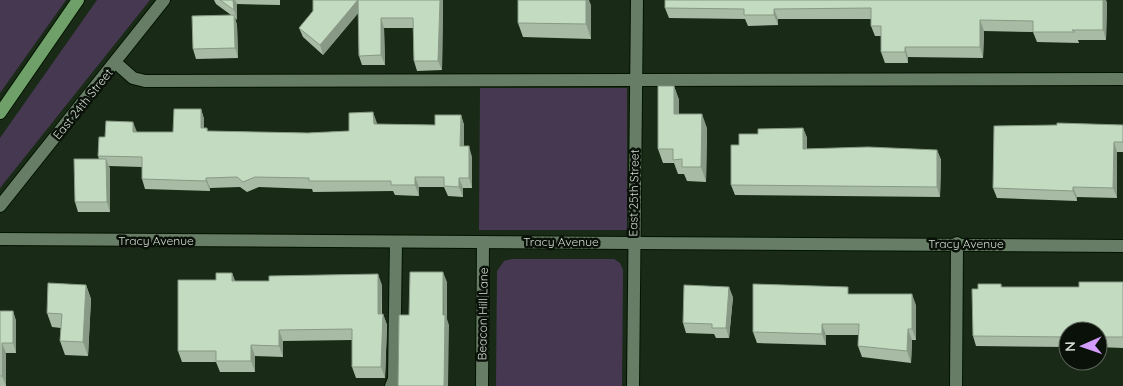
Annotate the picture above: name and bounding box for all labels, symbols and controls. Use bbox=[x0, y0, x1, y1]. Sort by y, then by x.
street label: East 24th Street bbox=[49, 65, 116, 142]
street label: East 25th Street bbox=[625, 149, 642, 237]
street label: Tracy Avenue bbox=[118, 233, 194, 248]
street label: Tracy Avenue bbox=[523, 234, 599, 249]
street label: Tracy Avenue bbox=[928, 236, 1004, 251]
street label: Beacon Hill Lane bbox=[474, 267, 491, 361]
north arrow bbox=[1058, 321, 1108, 371]
text: N bbox=[1061, 341, 1079, 352]

